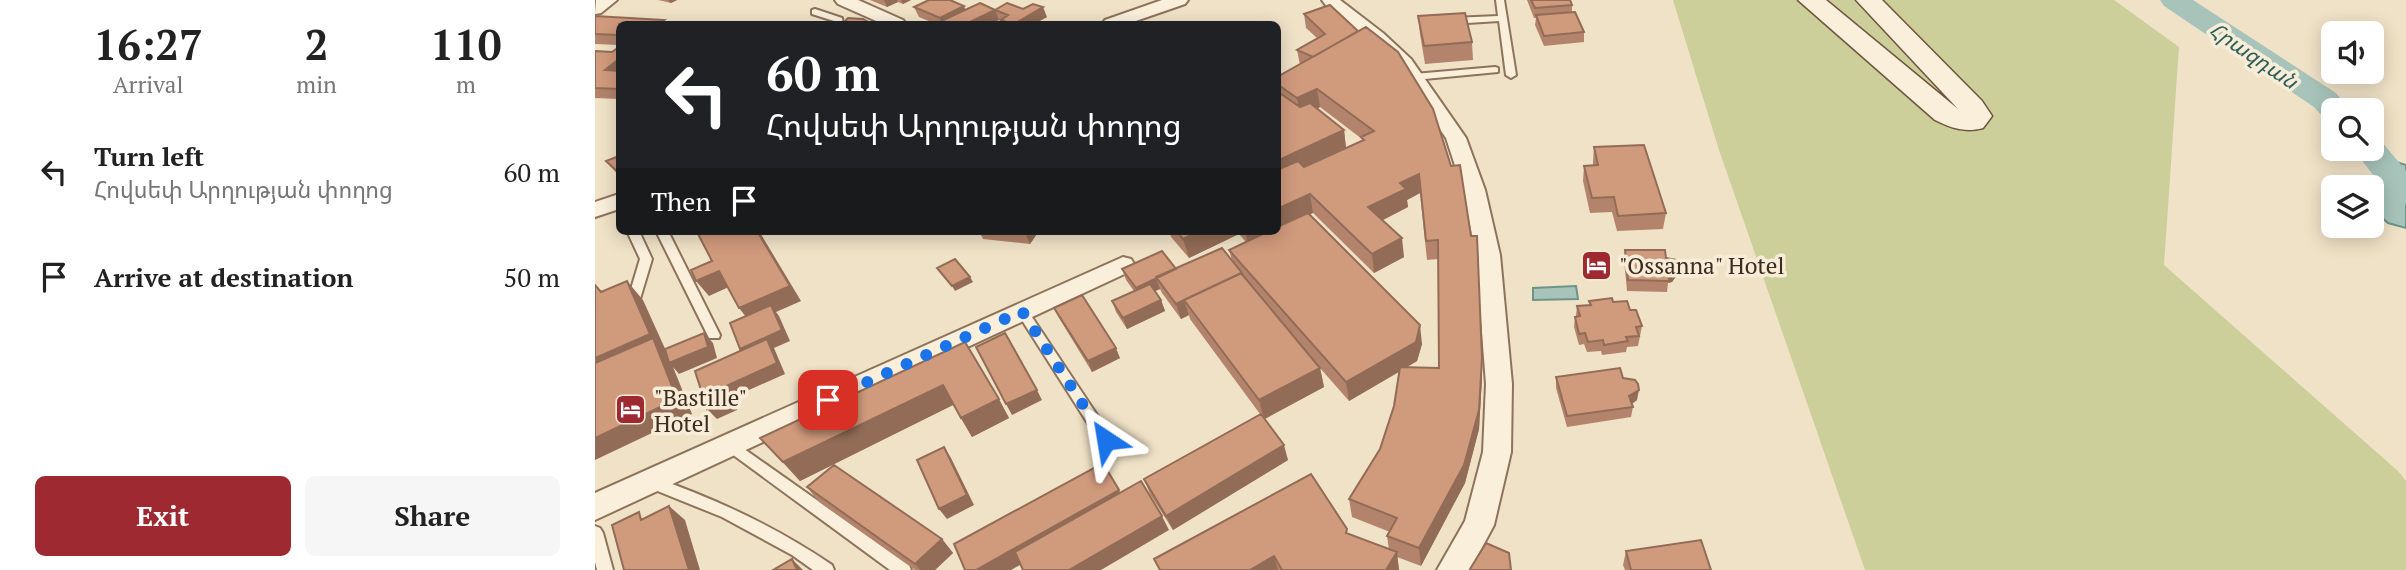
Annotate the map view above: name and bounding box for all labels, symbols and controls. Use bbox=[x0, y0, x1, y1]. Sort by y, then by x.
water label: Հրազդան bbox=[2204, 15, 2305, 96]
text: 16:27 bbox=[94, 16, 203, 72]
text: 2 bbox=[305, 16, 328, 72]
text: 110 bbox=[430, 16, 501, 72]
map controls bbox=[2321, 21, 2384, 238]
button: sound bbox=[2321, 21, 2384, 84]
text: 60 m bbox=[766, 40, 880, 105]
icon: left bbox=[651, 49, 742, 140]
text: Arrival bbox=[113, 69, 183, 100]
text: min bbox=[296, 69, 337, 100]
text: m bbox=[456, 69, 476, 100]
button: search bbox=[2321, 98, 2384, 161]
text: Հովսեփ Արղության փողոց bbox=[766, 104, 1182, 146]
text: Turn left bbox=[94, 139, 204, 173]
icon: left bbox=[35, 153, 73, 191]
text: 60 m bbox=[504, 155, 560, 189]
text: Հովսեփ Արղության փողոց bbox=[94, 174, 393, 205]
button: layers bbox=[2321, 175, 2384, 238]
icon: arrive bbox=[725, 182, 763, 220]
text: Then bbox=[651, 184, 711, 218]
hotel icon: "Ossanna" Hotel bbox=[1579, 248, 1613, 282]
place label: "Ossanna" Hotel bbox=[1619, 250, 1784, 281]
icon: arrive bbox=[35, 258, 73, 296]
text: Arrive at destination bbox=[94, 260, 353, 294]
text: 50 m bbox=[504, 260, 560, 294]
pin bbox=[798, 370, 858, 430]
icon: arrive bbox=[809, 381, 847, 419]
place label: "Bastille" Hotel bbox=[654, 382, 747, 439]
hotel icon: "Bastille" Hotel bbox=[614, 393, 648, 427]
position arrow bbox=[1069, 403, 1143, 477]
button: Exit bbox=[35, 476, 291, 556]
button: Share bbox=[305, 476, 560, 556]

